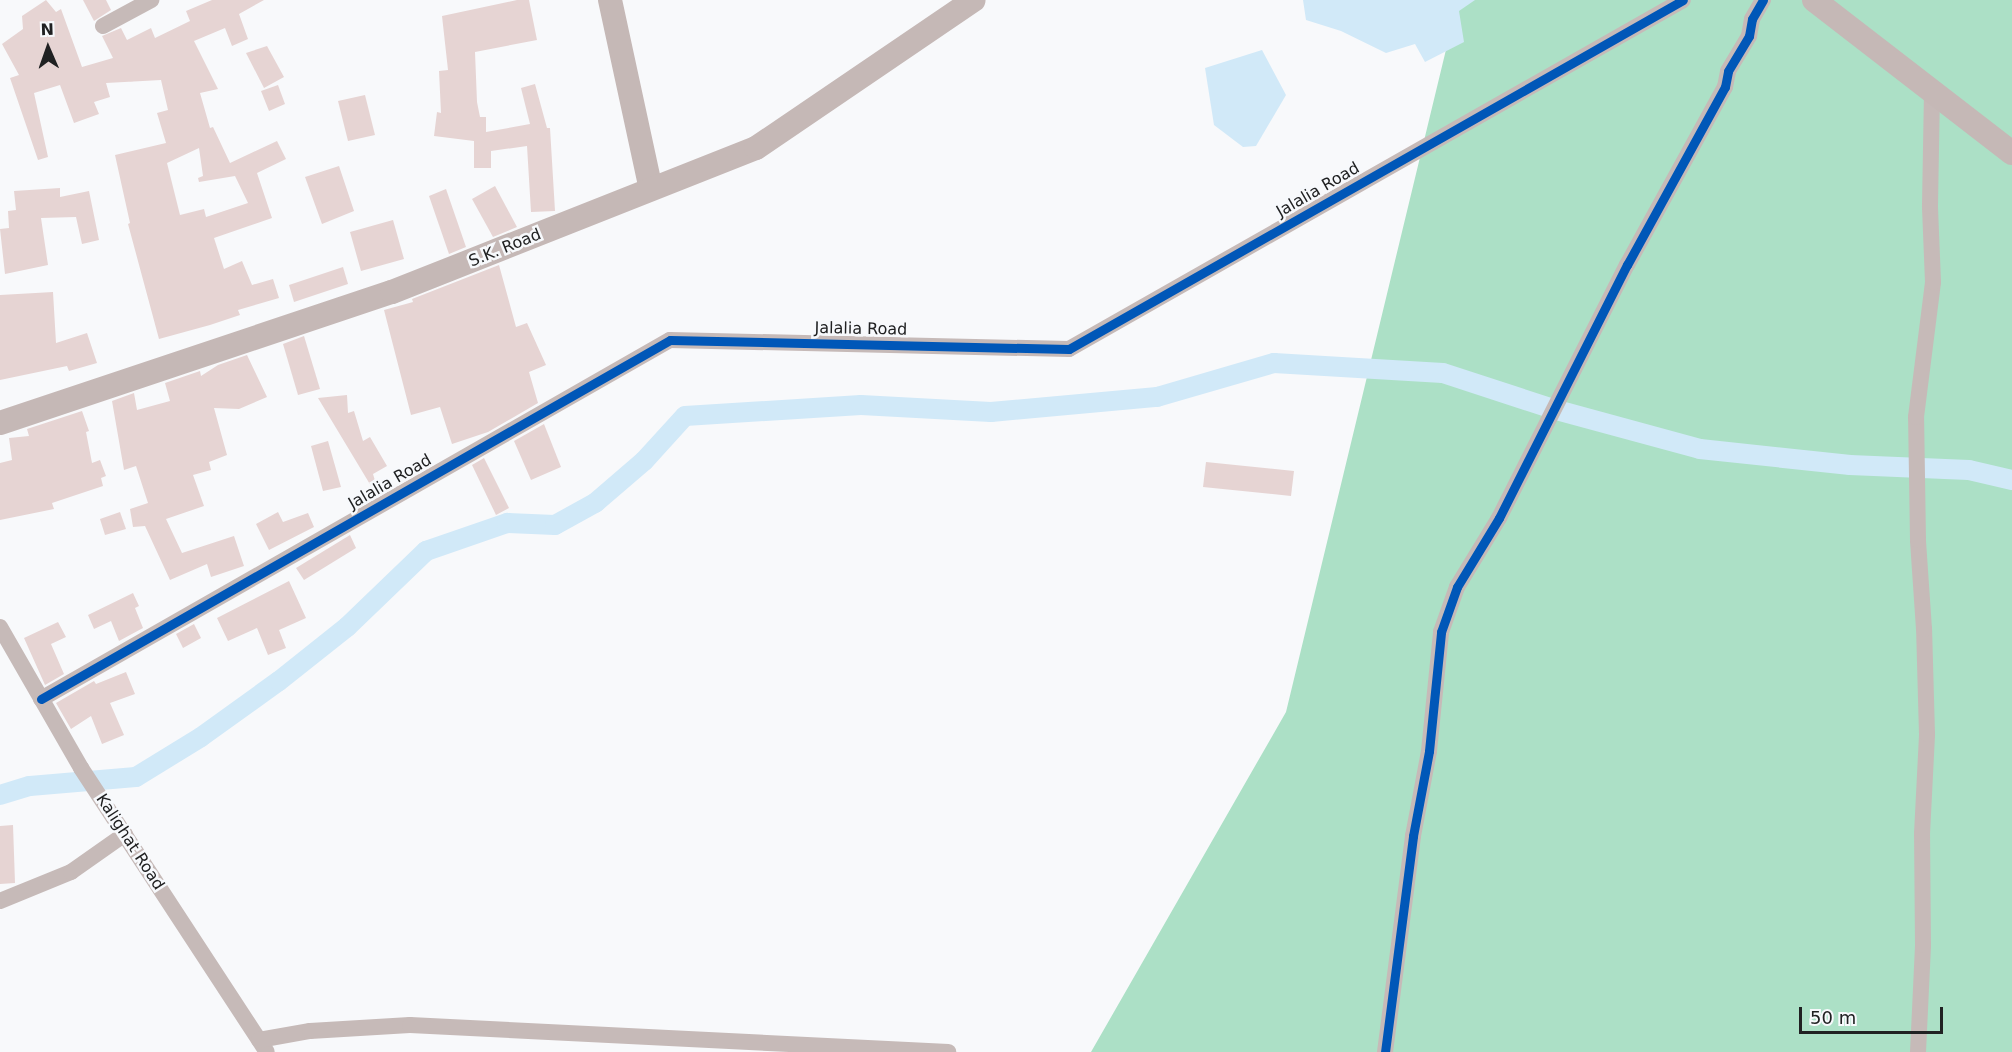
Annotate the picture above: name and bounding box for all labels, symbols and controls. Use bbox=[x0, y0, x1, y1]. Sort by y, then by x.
north arrow bbox=[18, 18, 78, 78]
text: N bbox=[40, 20, 54, 39]
street label: Jalalia Road bbox=[1273, 159, 1363, 221]
street label: S.K. Road bbox=[466, 225, 544, 271]
street label: Jalalia Road bbox=[814, 319, 908, 339]
street label: Jalalia Road bbox=[345, 451, 435, 513]
street label: Kalighat Road bbox=[92, 790, 168, 894]
scale bar bbox=[1802, 995, 1946, 1033]
text: 50 m bbox=[1810, 1007, 1856, 1028]

